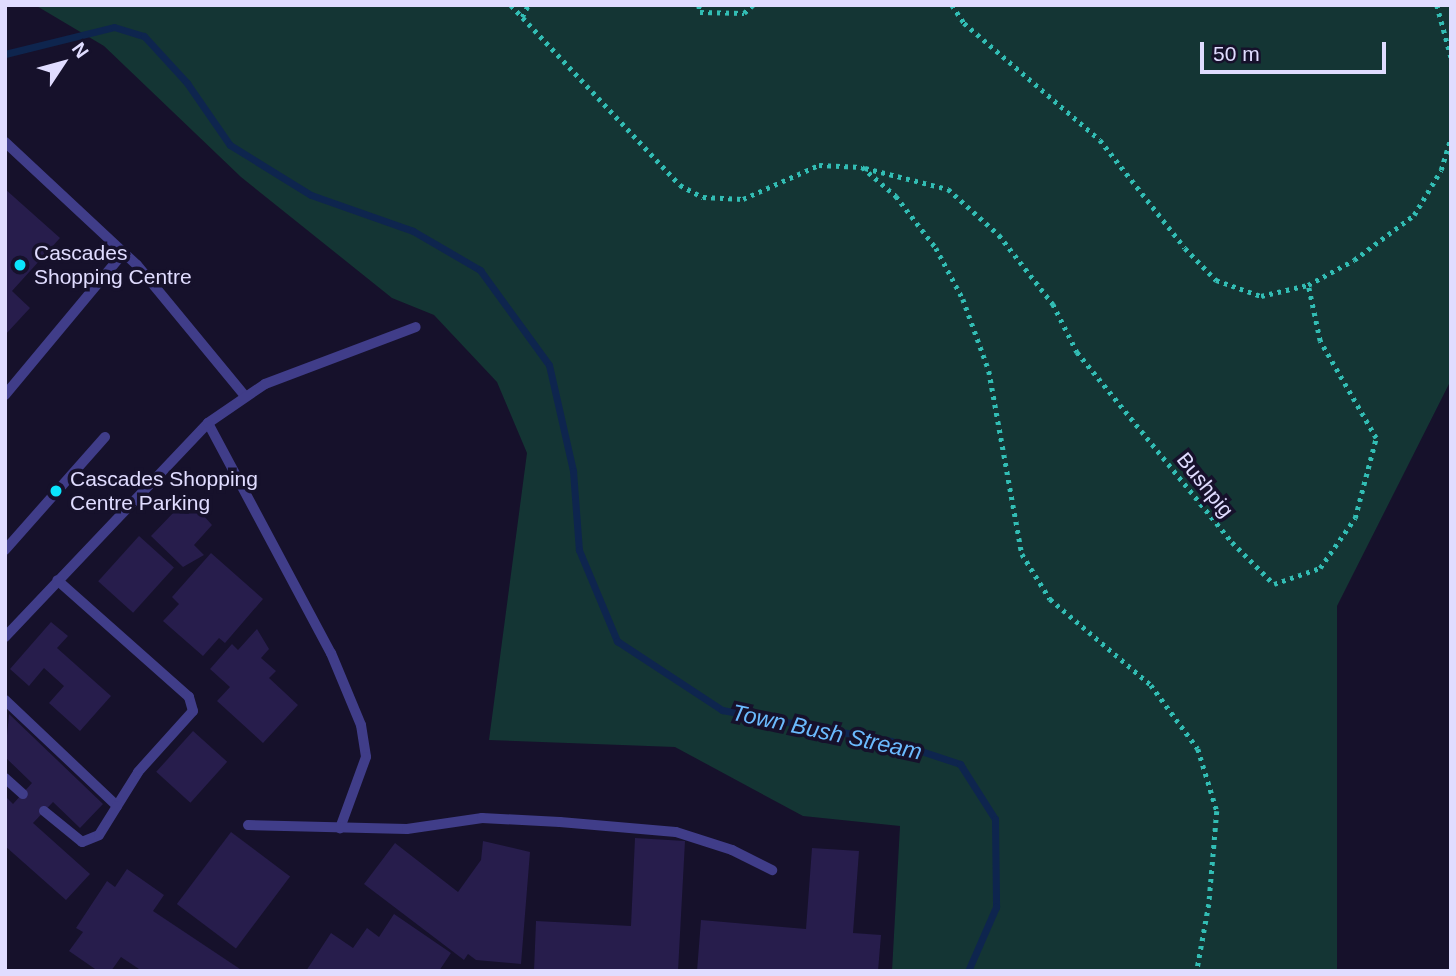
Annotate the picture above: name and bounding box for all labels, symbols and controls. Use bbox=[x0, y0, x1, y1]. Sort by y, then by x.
north arrow bbox=[28, 28, 98, 98]
scale bar bbox=[1204, 28, 1390, 72]
text: N bbox=[68, 39, 93, 62]
text: 50 m bbox=[1213, 42, 1260, 65]
place label: Cascades Shopping Centre bbox=[34, 240, 192, 290]
marker: Cascades Shopping Centre bbox=[12, 257, 28, 273]
street label: Bushpig bbox=[1171, 448, 1239, 522]
place label: Cascades Shopping Centre Parking bbox=[70, 466, 258, 516]
marker: Cascades Shopping Centre Parking bbox=[48, 483, 64, 499]
water label: Town Bush Stream bbox=[730, 698, 924, 766]

